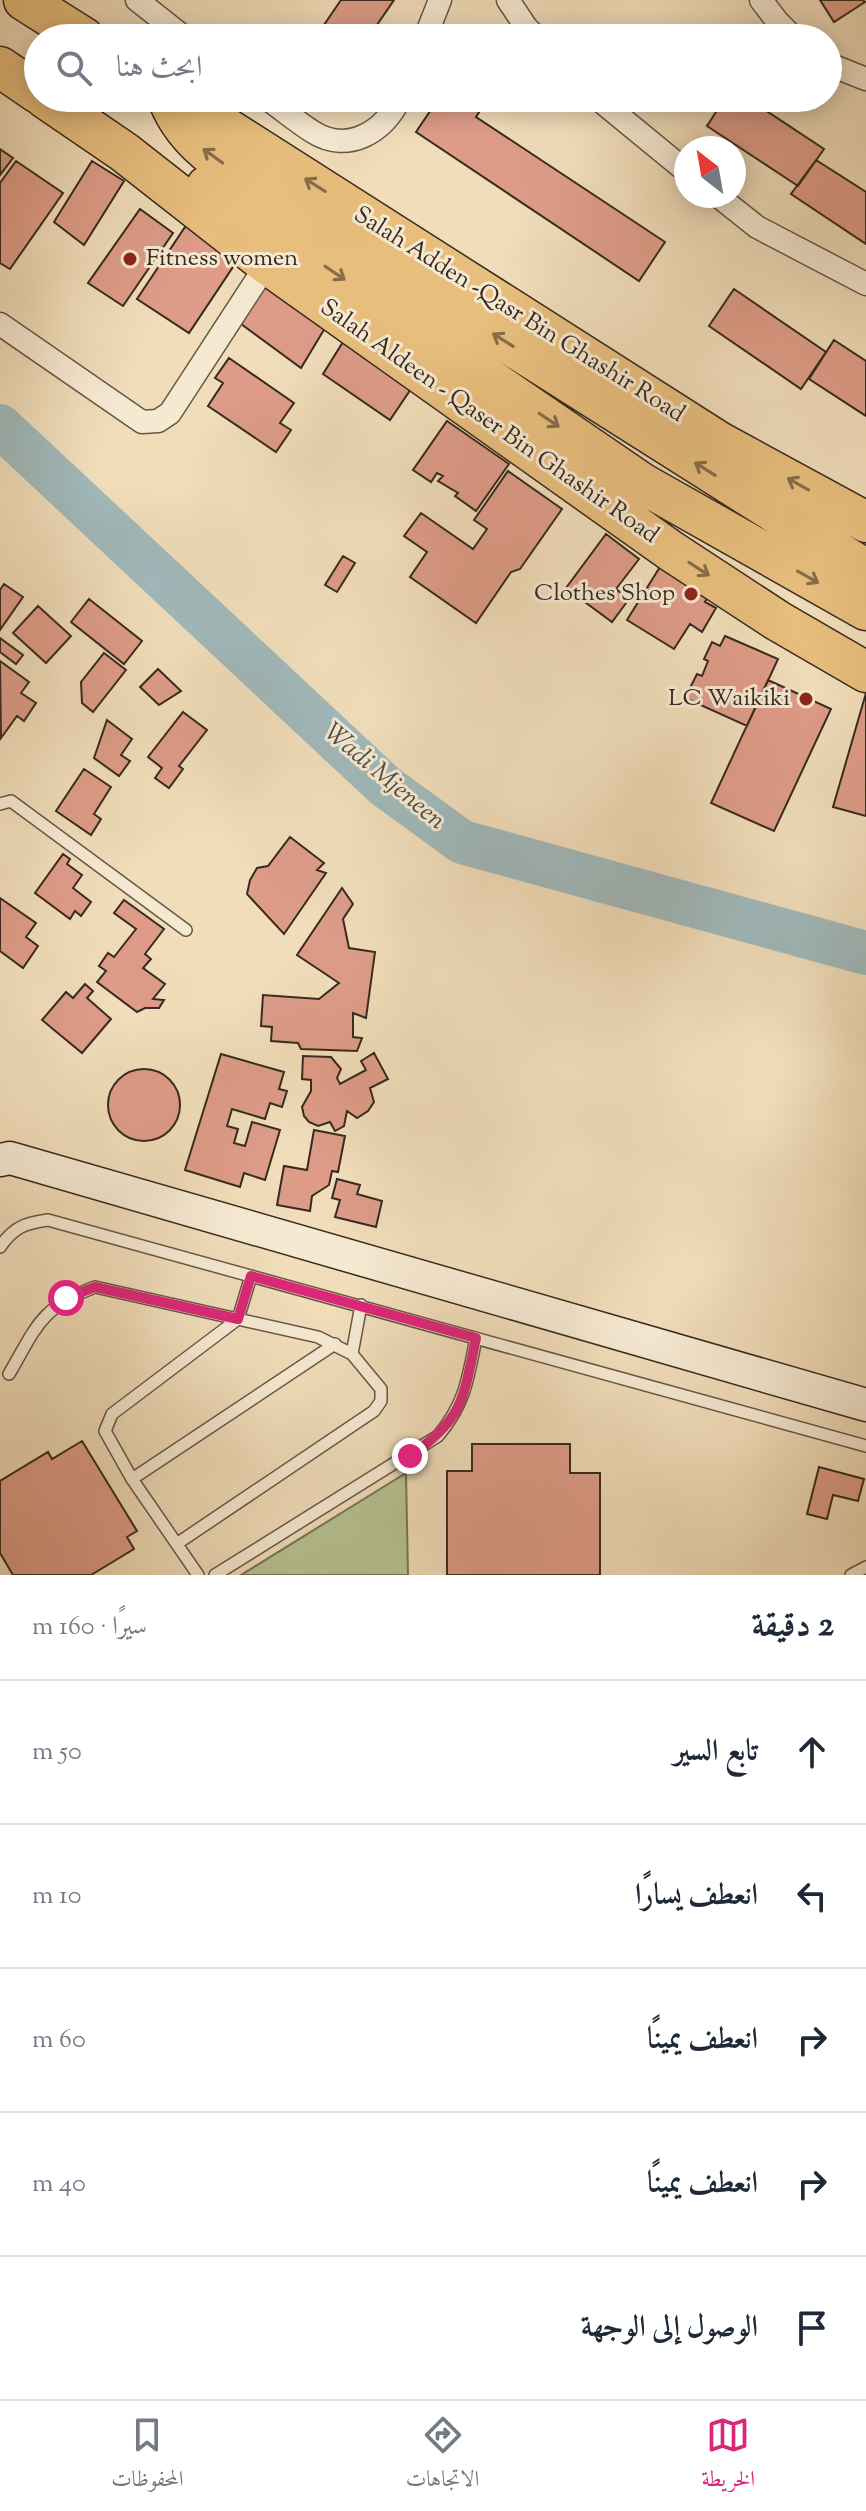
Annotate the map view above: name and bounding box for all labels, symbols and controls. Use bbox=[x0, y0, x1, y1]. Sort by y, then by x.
search box bbox=[24, 24, 842, 112]
icon: search bbox=[52, 46, 96, 90]
text: ابحث هنا bbox=[116, 47, 202, 90]
north arrow bbox=[674, 136, 746, 208]
one-way arrow bbox=[202, 148, 224, 164]
one-way arrow bbox=[304, 176, 327, 192]
street label: Salah Adden -Qasr Bin Ghashir Road bbox=[347, 199, 692, 432]
place label: Fitness women bbox=[146, 242, 298, 276]
marker: Fitness women bbox=[121, 250, 139, 268]
one-way arrow bbox=[323, 265, 345, 281]
street label: Salah Aldeen - Qaser Bin Ghashir Road bbox=[313, 291, 666, 553]
one-way arrow bbox=[492, 332, 515, 348]
one-way arrow bbox=[538, 412, 560, 428]
one-way arrow bbox=[695, 460, 717, 477]
one-way arrow bbox=[786, 476, 810, 492]
one-way arrow bbox=[687, 562, 710, 578]
one-way arrow bbox=[796, 569, 819, 585]
place label: Clothes Shop bbox=[534, 577, 675, 611]
marker: Clothes Shop bbox=[682, 585, 700, 603]
place label: LC Waikiki bbox=[668, 682, 790, 716]
marker: LC Waikiki bbox=[797, 690, 815, 708]
water label: Wadi Mjeneen bbox=[315, 715, 453, 839]
route start bbox=[48, 1280, 84, 1316]
route end bbox=[392, 1438, 428, 1474]
text: 2 دقيقة bbox=[751, 1602, 834, 1651]
text: سيرًا · 160 m bbox=[32, 1609, 147, 1646]
icon: ahead bbox=[790, 1730, 834, 1774]
text: تابع السير bbox=[673, 1731, 758, 1774]
text: 50 m bbox=[32, 1734, 82, 1771]
icon: left bbox=[790, 1874, 834, 1918]
text: انعطف يسارًا bbox=[635, 1875, 758, 1918]
text: 10 m bbox=[32, 1878, 81, 1915]
icon: right bbox=[790, 2018, 834, 2062]
text: انعطف يمينًا bbox=[647, 2019, 758, 2062]
text: 60 m bbox=[32, 2022, 86, 2059]
icon: right bbox=[790, 2162, 834, 2206]
text: انعطف يمينًا bbox=[647, 2163, 758, 2206]
text: 40 m bbox=[32, 2166, 86, 2203]
icon: arrive bbox=[790, 2306, 834, 2350]
text: الوصول إلى الوجهة bbox=[581, 2307, 758, 2350]
tab: المحفوظات bbox=[111, 2413, 184, 2500]
tab: الاتجاهات bbox=[406, 2413, 479, 2500]
tab: الخريطة bbox=[701, 2413, 755, 2500]

